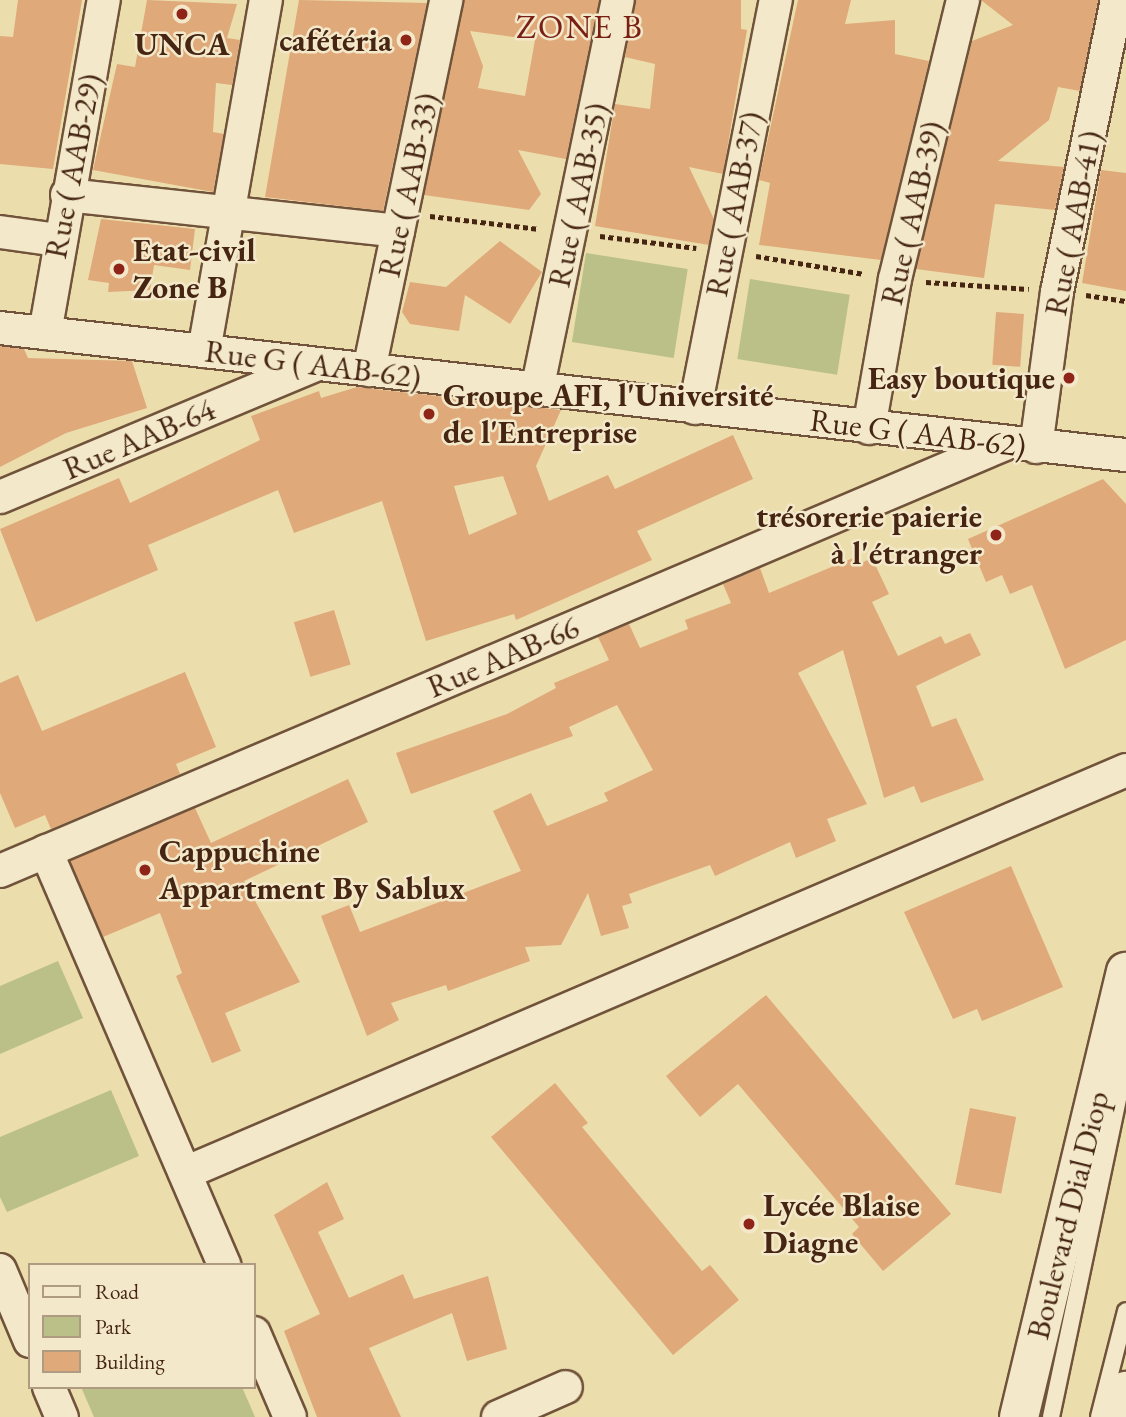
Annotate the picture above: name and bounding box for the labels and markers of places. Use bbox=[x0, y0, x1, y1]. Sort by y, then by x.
marker: UNCA bbox=[174, 6, 190, 22]
place label: cafétéria bbox=[279, 21, 392, 59]
place label: UNCA bbox=[134, 25, 230, 63]
marker: cafétéria bbox=[398, 32, 414, 48]
place label: Etat-civil Zone B bbox=[133, 232, 255, 307]
marker: Etat-civil Zone B bbox=[111, 261, 127, 277]
place label: Easy boutique bbox=[868, 359, 1055, 397]
marker: Easy boutique bbox=[1061, 370, 1077, 386]
place label: Groupe AFI, l'Université de l'Entreprise bbox=[443, 377, 774, 452]
marker: Groupe AFI, l'Université de l'Entreprise bbox=[421, 406, 437, 422]
place label: trésorerie paierie à l'étranger bbox=[756, 498, 982, 573]
marker: trésorerie paierie à l'étranger bbox=[988, 527, 1004, 543]
place label: Cappuchine Appartment By Sablux bbox=[159, 833, 465, 908]
marker: Cappuchine Appartment By Sablux bbox=[137, 862, 153, 878]
place label: Lycée Blaise Diagne bbox=[763, 1187, 920, 1262]
marker: Lycée Blaise Diagne bbox=[741, 1216, 757, 1232]

